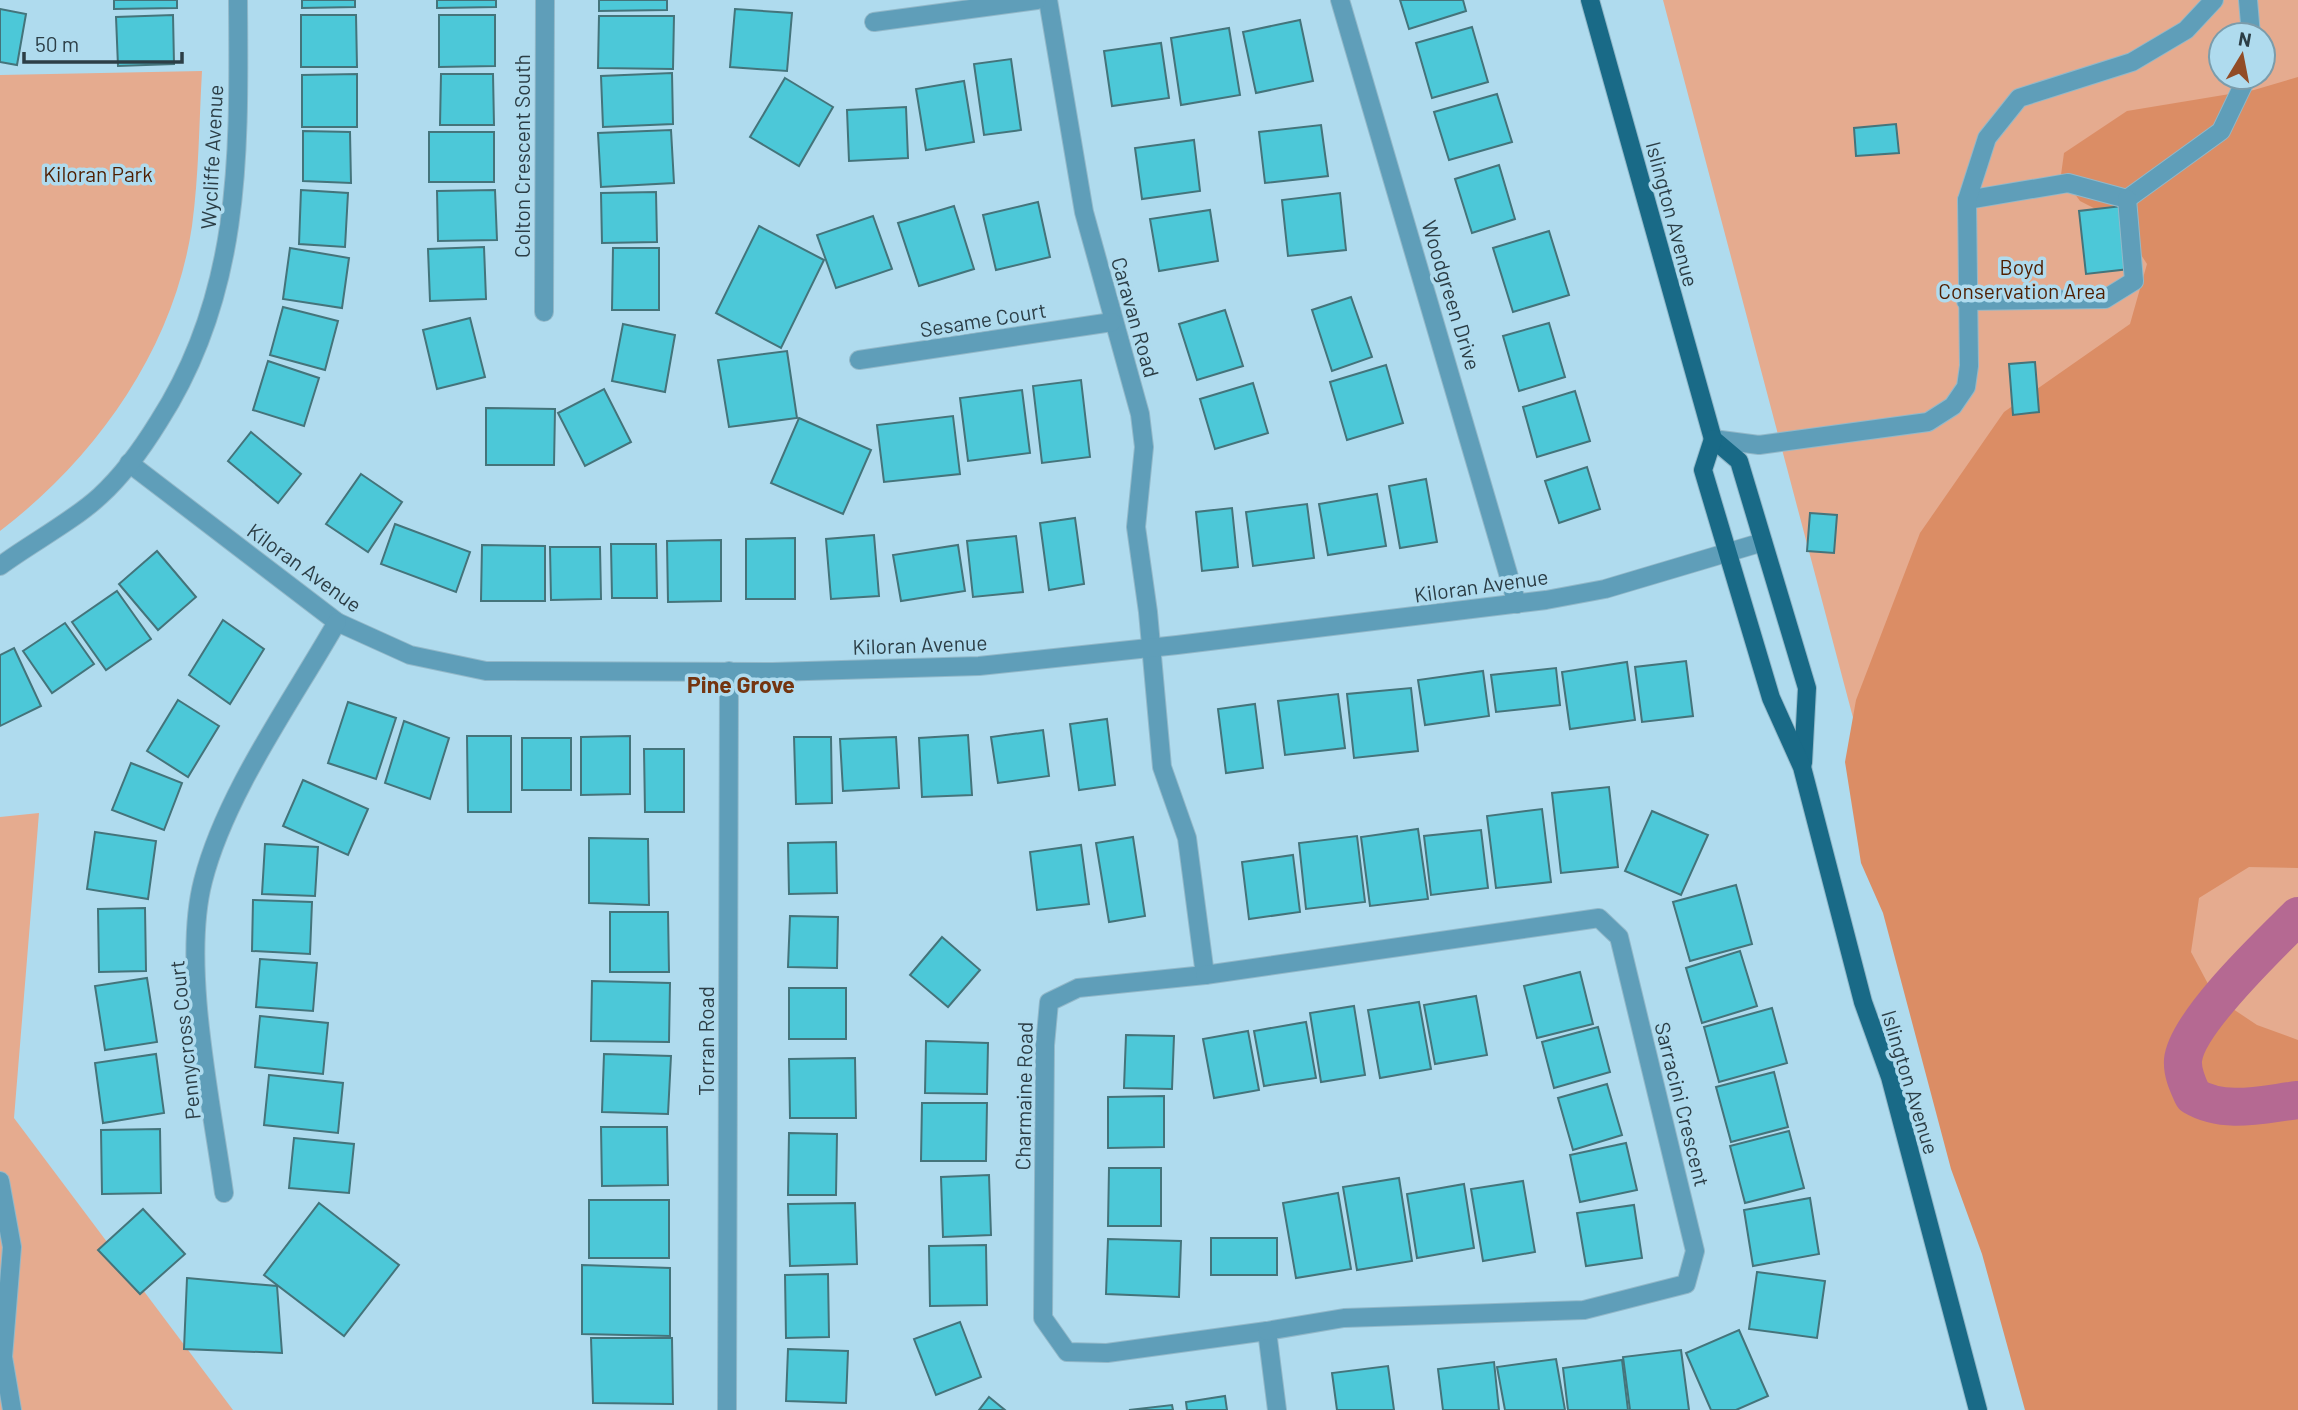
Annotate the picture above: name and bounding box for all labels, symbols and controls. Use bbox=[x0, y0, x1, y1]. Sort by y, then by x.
scale bar bbox=[24, 21, 182, 65]
north arrow bbox=[2207, 21, 2277, 91]
text: N bbox=[2237, 26, 2253, 51]
text: 50 m bbox=[35, 31, 79, 56]
street label: Colton Crescent South bbox=[509, 54, 534, 258]
street label: Wycliffe Avenue bbox=[195, 84, 227, 230]
street label: Islington Avenue bbox=[1642, 139, 1704, 289]
park label: Kiloran Park bbox=[43, 161, 153, 186]
street label: Woodgreen Drive bbox=[1417, 217, 1487, 373]
street label: Caravan Road bbox=[1107, 254, 1165, 380]
park label: Boyd Conservation Area bbox=[1938, 254, 2106, 303]
street label: Sesame Court bbox=[918, 297, 1048, 341]
street label: Kiloran Avenue bbox=[243, 517, 367, 617]
street label: Kiloran Avenue bbox=[1412, 563, 1550, 607]
street label: Kiloran Avenue bbox=[852, 629, 988, 659]
district label: Pine Grove bbox=[687, 670, 795, 698]
street label: Pennycross Court bbox=[163, 959, 205, 1121]
street label: Torran Road bbox=[693, 986, 718, 1096]
street label: Islington Avenue bbox=[1877, 1007, 1945, 1157]
street label: Sarracini Crescent bbox=[1650, 1019, 1716, 1189]
street label: Charmaine Road bbox=[1009, 1021, 1037, 1171]

